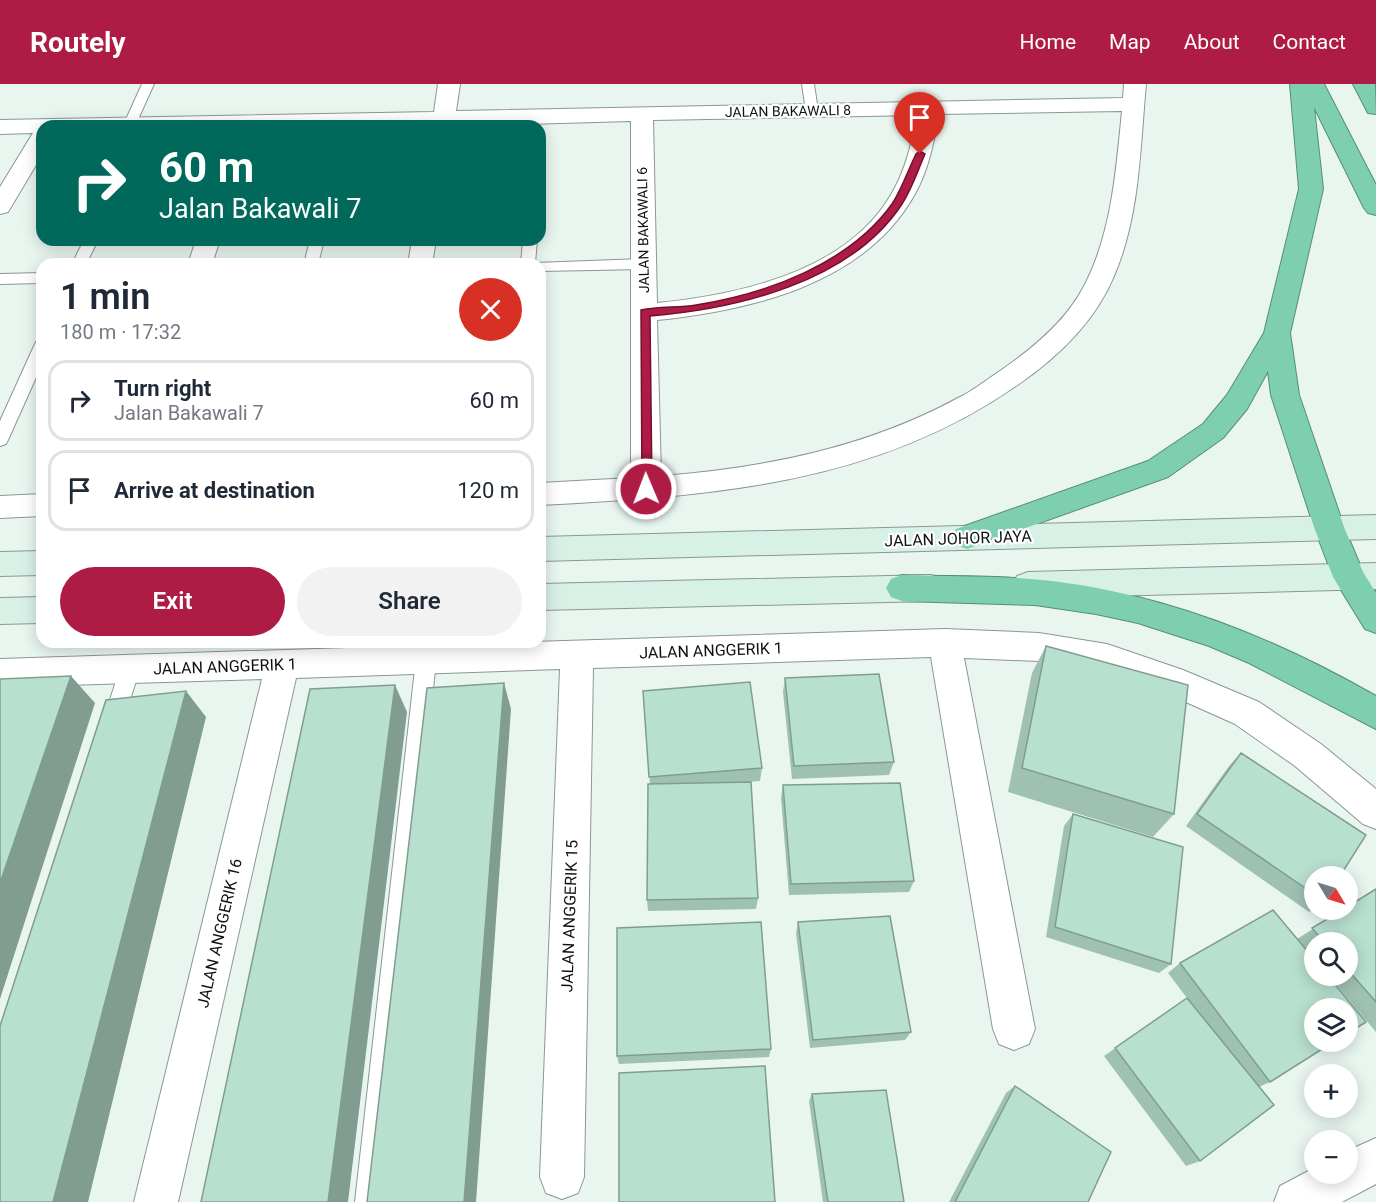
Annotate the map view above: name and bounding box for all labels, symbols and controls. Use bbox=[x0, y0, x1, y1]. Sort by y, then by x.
text: Routely bbox=[30, 26, 126, 59]
text: Home bbox=[1020, 30, 1076, 54]
text: Map bbox=[1109, 30, 1151, 54]
text: About bbox=[1184, 30, 1240, 54]
text: Contact bbox=[1273, 30, 1346, 54]
pin bbox=[894, 92, 945, 154]
icon: arrive bbox=[903, 101, 936, 134]
street label: JALAN BAKAWALI 8 bbox=[725, 102, 851, 120]
text: 60 m bbox=[159, 143, 254, 192]
icon: right bbox=[60, 144, 138, 222]
street label: JALAN BAKAWALI 6 bbox=[634, 167, 652, 293]
text: Jalan Bakawali 7 bbox=[159, 193, 361, 225]
text: 1 min bbox=[60, 276, 150, 318]
button: close bbox=[459, 278, 522, 341]
text: 180 m · 17:32 bbox=[60, 320, 181, 344]
text: Turn right bbox=[114, 376, 211, 401]
icon: right bbox=[63, 384, 96, 417]
text: 60 m bbox=[470, 388, 519, 413]
text: Jalan Bakawali 7 bbox=[114, 401, 264, 425]
position arrow bbox=[614, 457, 678, 521]
icon: arrive bbox=[63, 474, 96, 507]
text: Arrive at destination bbox=[114, 478, 315, 503]
text: 120 m bbox=[457, 478, 519, 503]
street label: JALAN JOHOR JAYA bbox=[884, 526, 1033, 551]
button: Exit bbox=[60, 567, 285, 636]
button: Share bbox=[297, 567, 522, 636]
street label: JALAN ANGGERIK 1 bbox=[639, 638, 783, 663]
street label: JALAN ANGGERIK 1 bbox=[153, 654, 297, 679]
street label: JALAN ANGGERIK 15 bbox=[557, 839, 582, 993]
street label: JALAN ANGGERIK 16 bbox=[193, 857, 246, 1010]
north arrow bbox=[1304, 866, 1358, 920]
map controls bbox=[1304, 866, 1358, 1184]
button: search bbox=[1304, 932, 1358, 986]
button: layers bbox=[1304, 998, 1358, 1052]
button: + bbox=[1304, 1064, 1358, 1118]
button: − bbox=[1304, 1130, 1358, 1184]

